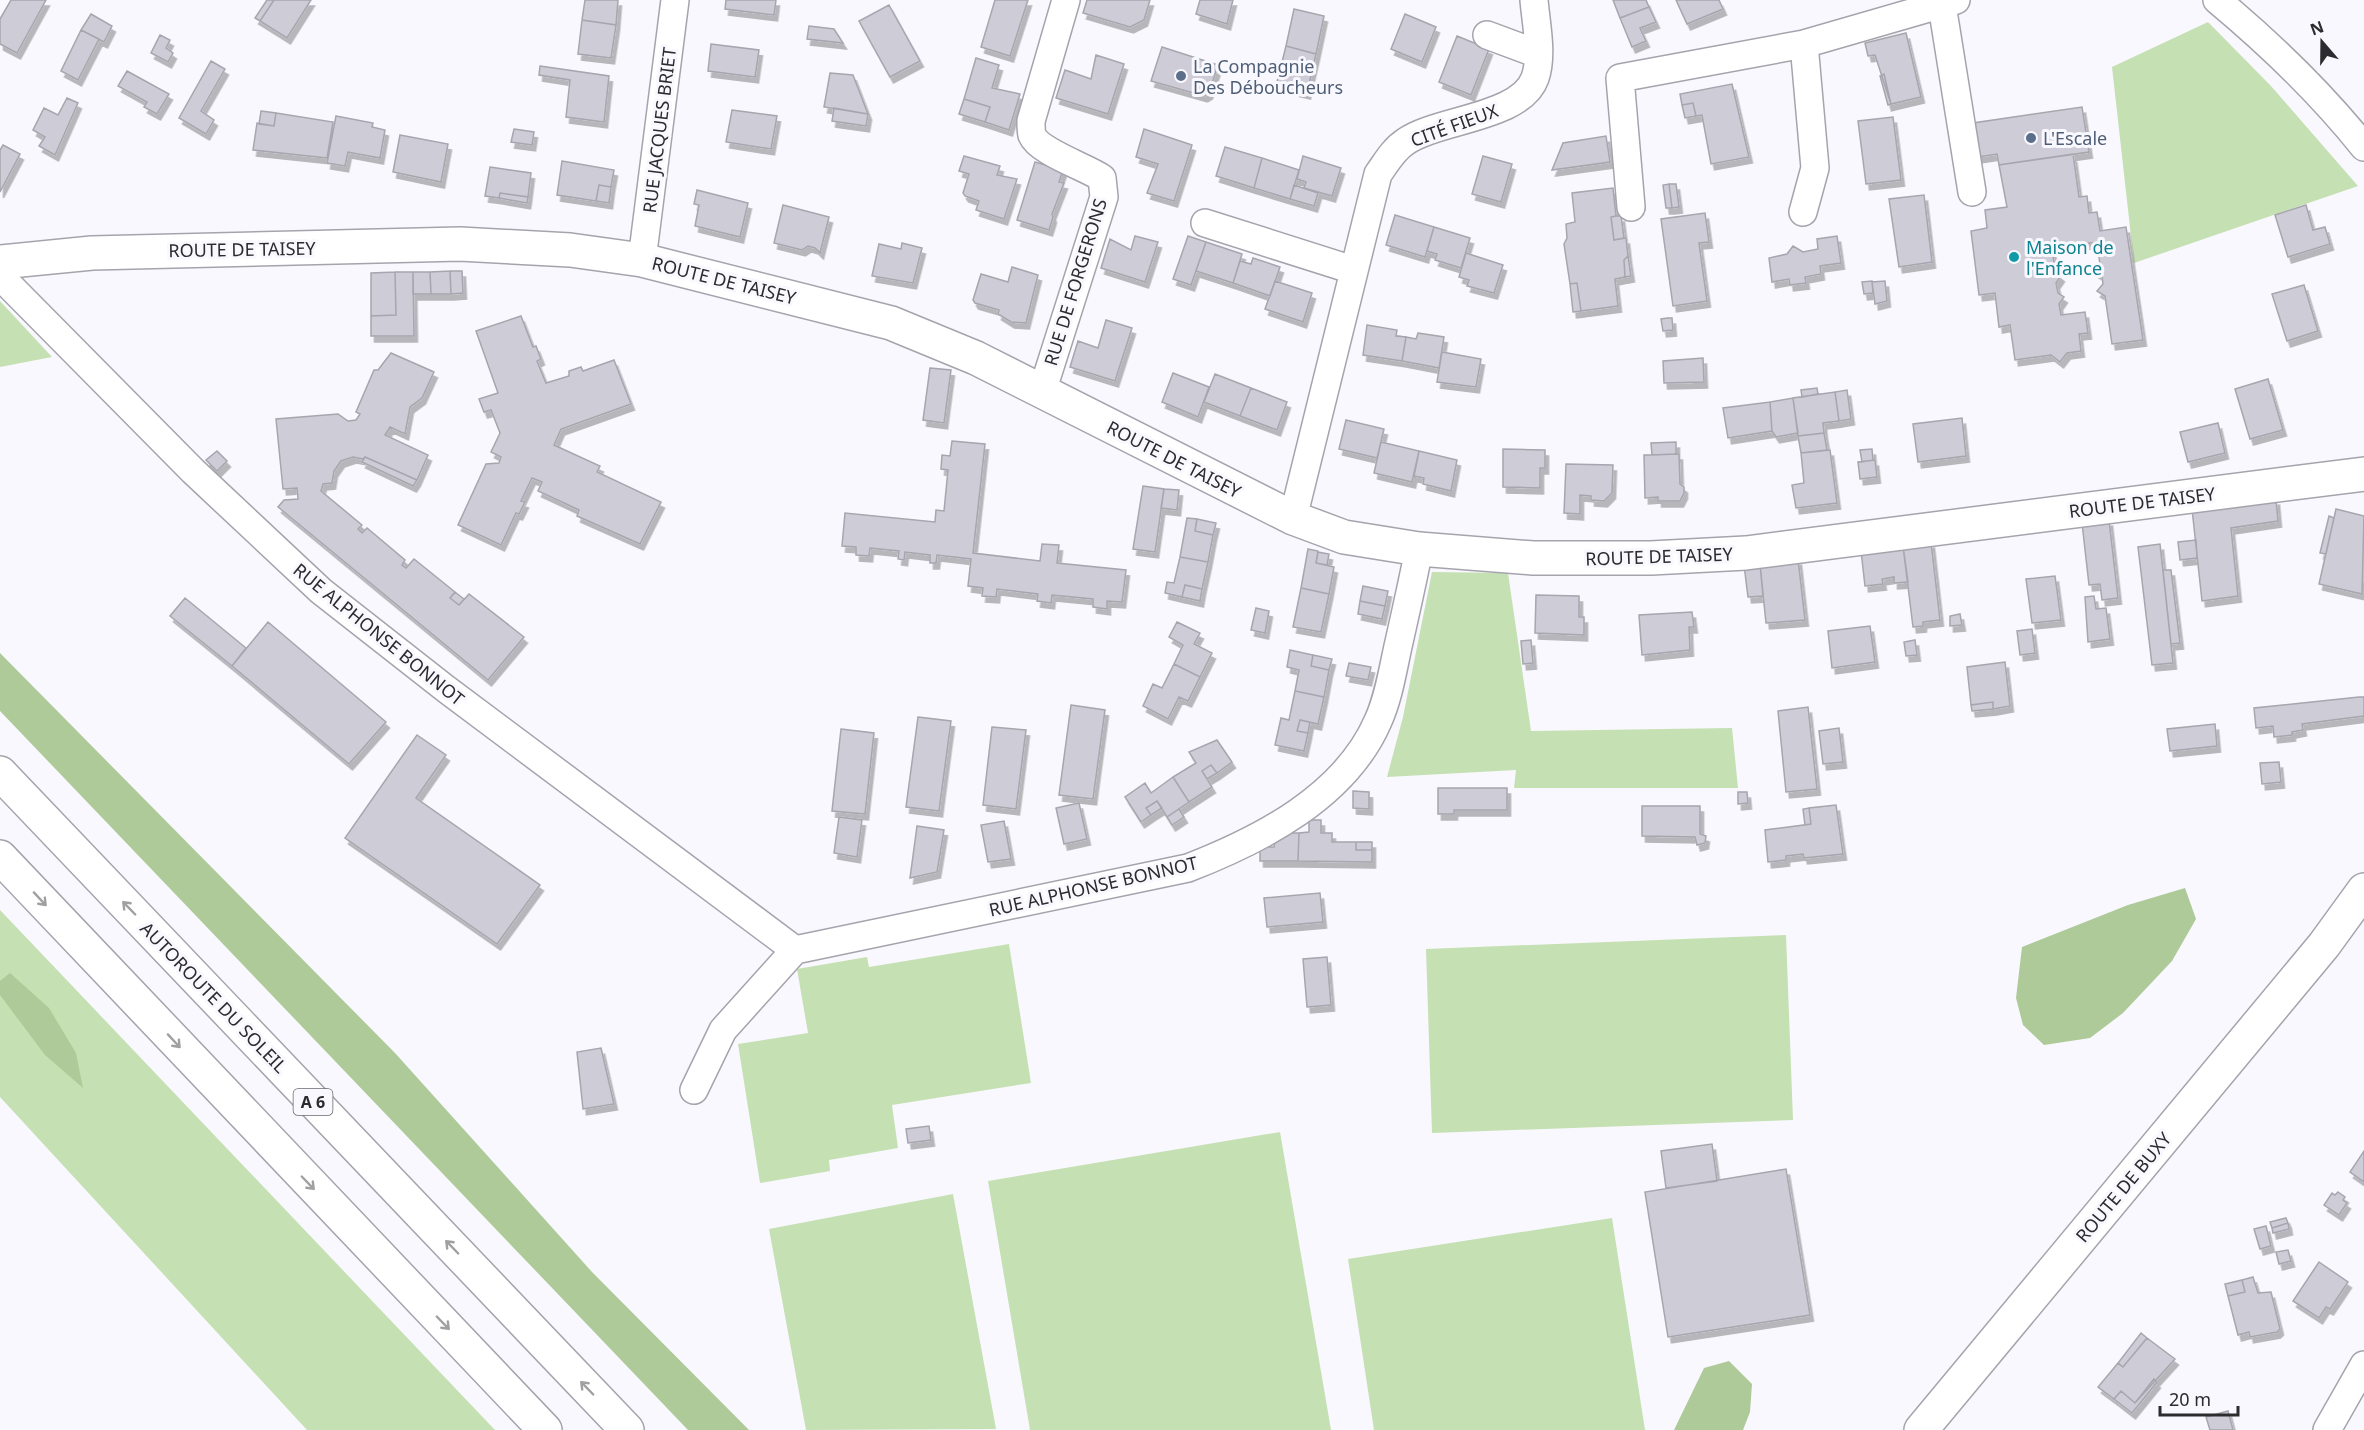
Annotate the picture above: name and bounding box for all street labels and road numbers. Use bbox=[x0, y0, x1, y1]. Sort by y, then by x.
street label: RUE JACQUES BRIET bbox=[637, 46, 681, 214]
street label: CITÉ FIEUX bbox=[1407, 98, 1501, 152]
street label: RUE DE FORGERONS bbox=[1038, 195, 1112, 368]
street label: ROUTE DE TAISEY bbox=[168, 236, 317, 262]
street label: ROUTE DE TAISEY bbox=[650, 251, 799, 310]
street label: ROUTE DE TAISEY bbox=[1103, 415, 1246, 504]
street label: ROUTE DE TAISEY bbox=[2067, 481, 2217, 523]
street label: ROUTE DE TAISEY bbox=[1585, 541, 1734, 571]
street label: RUE ALPHONSE BONNOT bbox=[289, 558, 469, 710]
street label: RUE ALPHONSE BONNOT bbox=[986, 850, 1200, 922]
street label: AUTOROUTE DU SOLEIL bbox=[135, 916, 293, 1078]
road number: A 6 bbox=[294, 1089, 332, 1115]
street label: ROUTE DE BUXY bbox=[2070, 1126, 2177, 1247]

